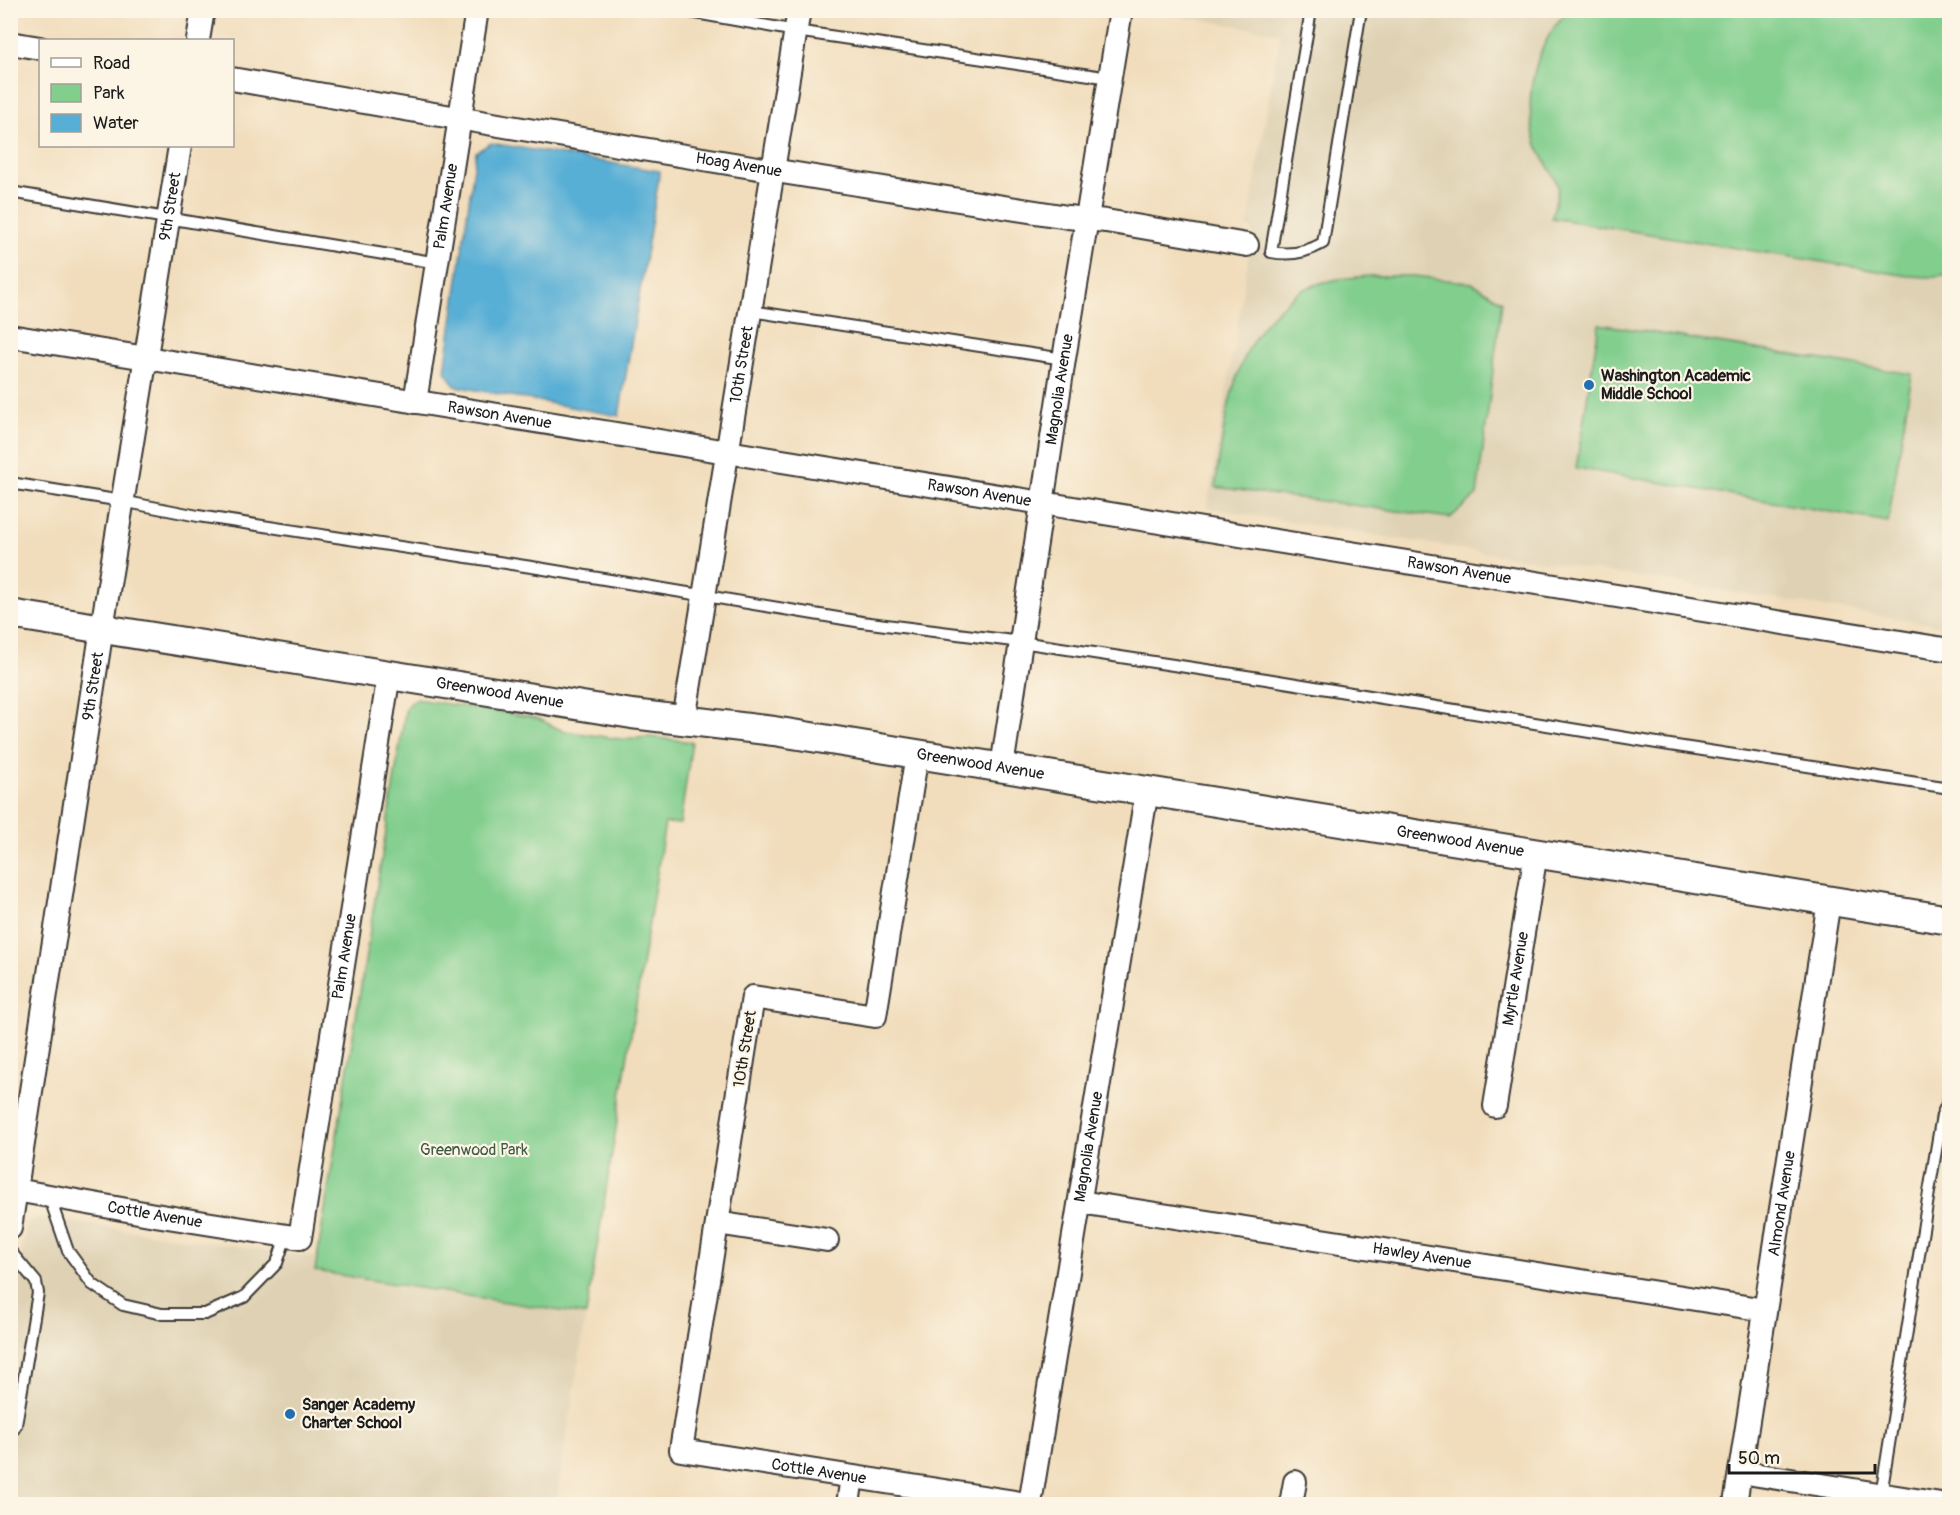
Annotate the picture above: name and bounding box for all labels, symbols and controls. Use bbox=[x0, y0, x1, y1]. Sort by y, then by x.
legend bbox=[39, 39, 234, 147]
text: Road bbox=[93, 52, 130, 75]
text: Park bbox=[93, 82, 125, 105]
text: Water bbox=[93, 112, 139, 135]
street label: Hoag Avenue bbox=[694, 148, 783, 182]
street label: Palm Avenue bbox=[429, 162, 463, 251]
street label: 9th Street bbox=[155, 170, 186, 242]
street label: 10th Street bbox=[725, 324, 758, 405]
street label: Magnolia Avenue bbox=[1041, 332, 1078, 446]
place label: Washington Academic Middle School bbox=[1601, 366, 1751, 404]
marker: Washington Academic Middle School bbox=[1582, 378, 1596, 392]
street label: Rawson Avenue bbox=[446, 397, 553, 434]
street label: Rawson Avenue bbox=[926, 475, 1033, 511]
street label: Rawson Avenue bbox=[1406, 552, 1513, 589]
street label: 9th Street bbox=[78, 650, 108, 722]
street label: Greenwood Avenue bbox=[434, 673, 565, 713]
street label: Greenwood Avenue bbox=[915, 744, 1046, 784]
street label: Greenwood Avenue bbox=[1395, 821, 1526, 861]
street label: Palm Avenue bbox=[328, 912, 361, 1001]
street label: Myrtle Avenue bbox=[1498, 930, 1533, 1027]
street label: 10th Street bbox=[729, 1008, 761, 1089]
street label: Magnolia Avenue bbox=[1070, 1090, 1107, 1204]
park label: Greenwood Park bbox=[420, 1140, 528, 1160]
street label: Almond Avenue bbox=[1764, 1149, 1800, 1258]
street label: Cottle Avenue bbox=[106, 1197, 204, 1232]
street label: Hawley Avenue bbox=[1371, 1238, 1473, 1274]
place label: Sanger Academy Charter School bbox=[302, 1395, 415, 1433]
marker: Sanger Academy Charter School bbox=[283, 1407, 297, 1421]
scale bar bbox=[1729, 1437, 1874, 1475]
text: 50 m bbox=[1738, 1447, 1780, 1470]
street label: Cottle Avenue bbox=[770, 1454, 868, 1489]

